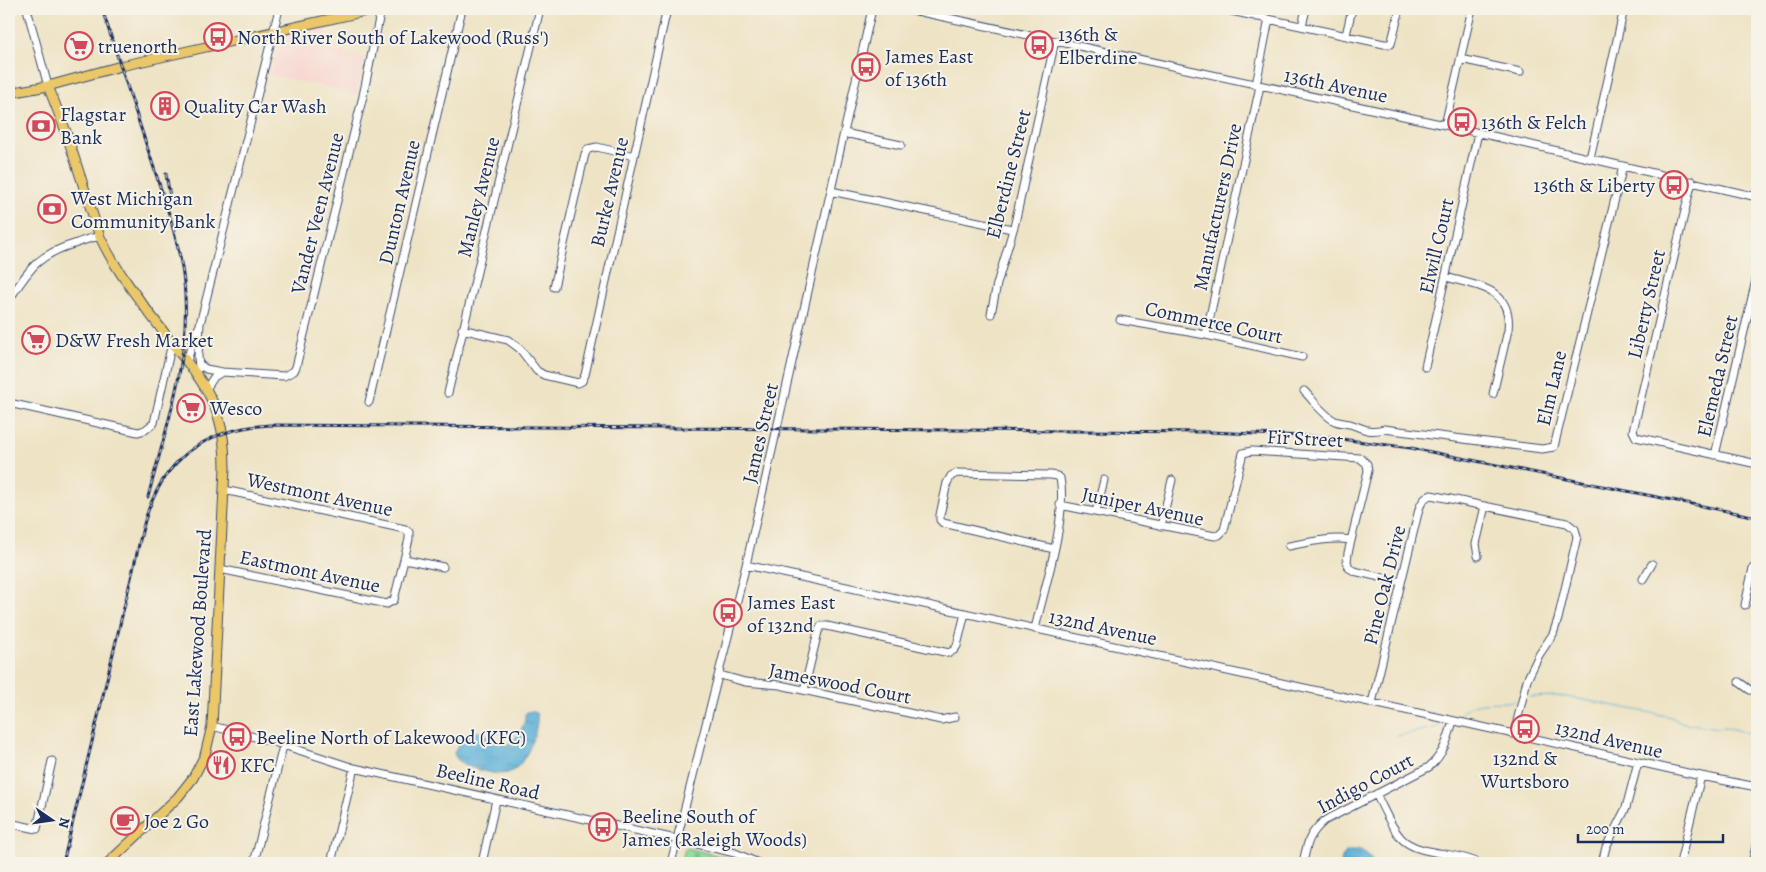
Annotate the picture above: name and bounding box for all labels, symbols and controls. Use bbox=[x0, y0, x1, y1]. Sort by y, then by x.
place label: 136th & Elberdine bbox=[1058, 21, 1138, 71]
bus stop icon: North River South of Lakewood (Russ') bbox=[203, 22, 233, 52]
place label: North River South of Lakewood (Russ') bbox=[237, 24, 549, 51]
bus stop icon: 136th & Elberdine bbox=[1024, 30, 1054, 60]
supermarket icon: truenorth bbox=[64, 31, 94, 61]
place label: truenorth bbox=[98, 33, 178, 60]
place label: James East of 136th bbox=[885, 43, 974, 93]
bus stop icon: James East of 136th bbox=[851, 52, 881, 82]
street label: 136th Avenue bbox=[1282, 61, 1390, 110]
building icon: Quality Car Wash bbox=[150, 91, 180, 121]
place label: Quality Car Wash bbox=[184, 93, 327, 120]
place label: Flagstar Bank bbox=[60, 101, 126, 151]
street label: Elberdine Street bbox=[979, 106, 1038, 242]
bus stop icon: 136th & Felch bbox=[1447, 107, 1477, 137]
place label: 136th & Felch bbox=[1481, 109, 1587, 136]
bank icon: Flagstar Bank bbox=[26, 111, 56, 141]
street label: Manufacturers Drive bbox=[1187, 121, 1248, 293]
street label: Vander Veen Avenue bbox=[284, 130, 351, 298]
street label: Manley Avenue bbox=[450, 134, 507, 260]
street label: Burke Avenue bbox=[584, 134, 635, 250]
street label: Dunton Avenue bbox=[372, 137, 427, 267]
bus stop icon: 136th & Liberty bbox=[1659, 170, 1689, 200]
place label: 136th & Liberty bbox=[1533, 172, 1656, 199]
place label: West Michigan Community Bank bbox=[70, 185, 215, 235]
bank icon: West Michigan Community Bank bbox=[37, 194, 67, 224]
street label: Elwill Court bbox=[1412, 195, 1461, 297]
street label: Liberty Street bbox=[1621, 247, 1672, 361]
street label: Commerce Court bbox=[1143, 295, 1286, 350]
street label: Elemeda Street bbox=[1690, 312, 1745, 440]
supermarket icon: D&W Fresh Market bbox=[21, 325, 51, 355]
place label: D&W Fresh Market bbox=[55, 327, 214, 354]
street label: Elm Lane bbox=[1530, 348, 1573, 429]
street label: James Street bbox=[736, 380, 785, 486]
supermarket icon: Wesco bbox=[176, 393, 206, 423]
place label: Wesco bbox=[209, 395, 262, 422]
street label: Fir Street bbox=[1266, 423, 1344, 454]
street label: Westmont Avenue bbox=[244, 466, 395, 523]
street label: Juniper Avenue bbox=[1079, 480, 1206, 533]
street label: Pine Oak Drive bbox=[1357, 522, 1412, 648]
street label: East Lakewood Boulevard bbox=[177, 528, 218, 738]
street label: Eastmont Avenue bbox=[237, 543, 383, 600]
place label: James East of 132nd bbox=[747, 589, 836, 639]
bus stop icon: James East of 132nd bbox=[713, 598, 743, 628]
street label: 132nd Avenue bbox=[1046, 603, 1159, 652]
street label: Jameswood Court bbox=[766, 656, 914, 711]
bus stop icon: 132nd & Wurtsboro bbox=[1510, 714, 1540, 744]
street label: 132nd Avenue bbox=[1552, 714, 1665, 765]
bus stop icon: Beeline North of Lakewood (KFC) bbox=[222, 722, 252, 752]
place label: Beeline North of Lakewood (KFC) bbox=[256, 724, 526, 751]
place label: 132nd & Wurtsboro bbox=[1480, 745, 1569, 795]
street label: Indigo Court bbox=[1312, 747, 1418, 820]
restaurant icon: KFC bbox=[206, 750, 236, 780]
place label: KFC bbox=[240, 752, 275, 779]
street label: Beeline Road bbox=[433, 756, 543, 807]
north arrow bbox=[28, 794, 78, 844]
place label: Beeline South of James (Raleigh Woods) bbox=[622, 803, 807, 853]
cafe icon: Joe 2 Go bbox=[110, 806, 140, 836]
place label: Joe 2 Go bbox=[144, 808, 209, 835]
bus stop icon: Beeline South of James (Raleigh Woods) bbox=[588, 812, 618, 842]
scale bar bbox=[1578, 812, 1724, 844]
text: N bbox=[54, 816, 75, 830]
text: 200 m bbox=[1586, 819, 1625, 839]

